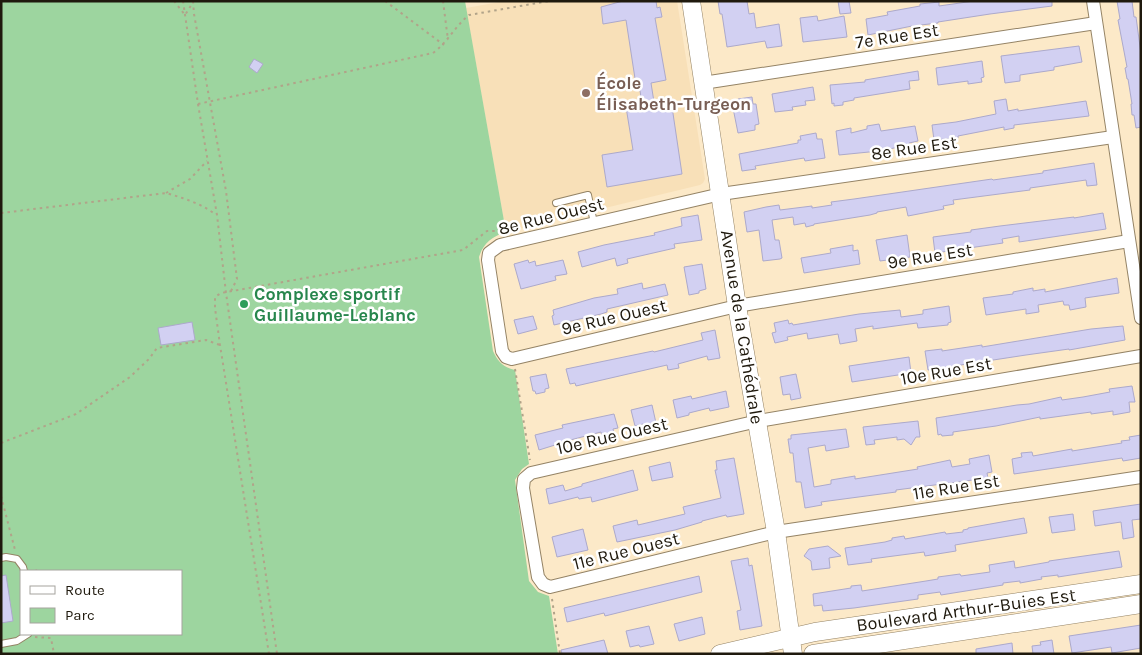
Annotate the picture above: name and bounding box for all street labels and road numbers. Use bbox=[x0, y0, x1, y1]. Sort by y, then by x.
street label: 7e Rue Est bbox=[854, 19, 940, 53]
street label: 8e Rue Est bbox=[870, 131, 959, 165]
street label: 8e Rue Ouest bbox=[496, 192, 606, 240]
street label: Avenue de la Cathédrale bbox=[716, 228, 768, 426]
street label: 9e Rue Est bbox=[886, 238, 974, 274]
street label: 9e Rue Ouest bbox=[559, 294, 669, 340]
street label: 10e Rue Est bbox=[899, 352, 993, 390]
street label: 10e Rue Ouest bbox=[554, 412, 670, 459]
street label: 11e Rue Est bbox=[911, 469, 1001, 505]
street label: 11e Rue Ouest bbox=[571, 527, 682, 575]
street label: Boulevard Arthur-Buies Est bbox=[855, 584, 1077, 636]

